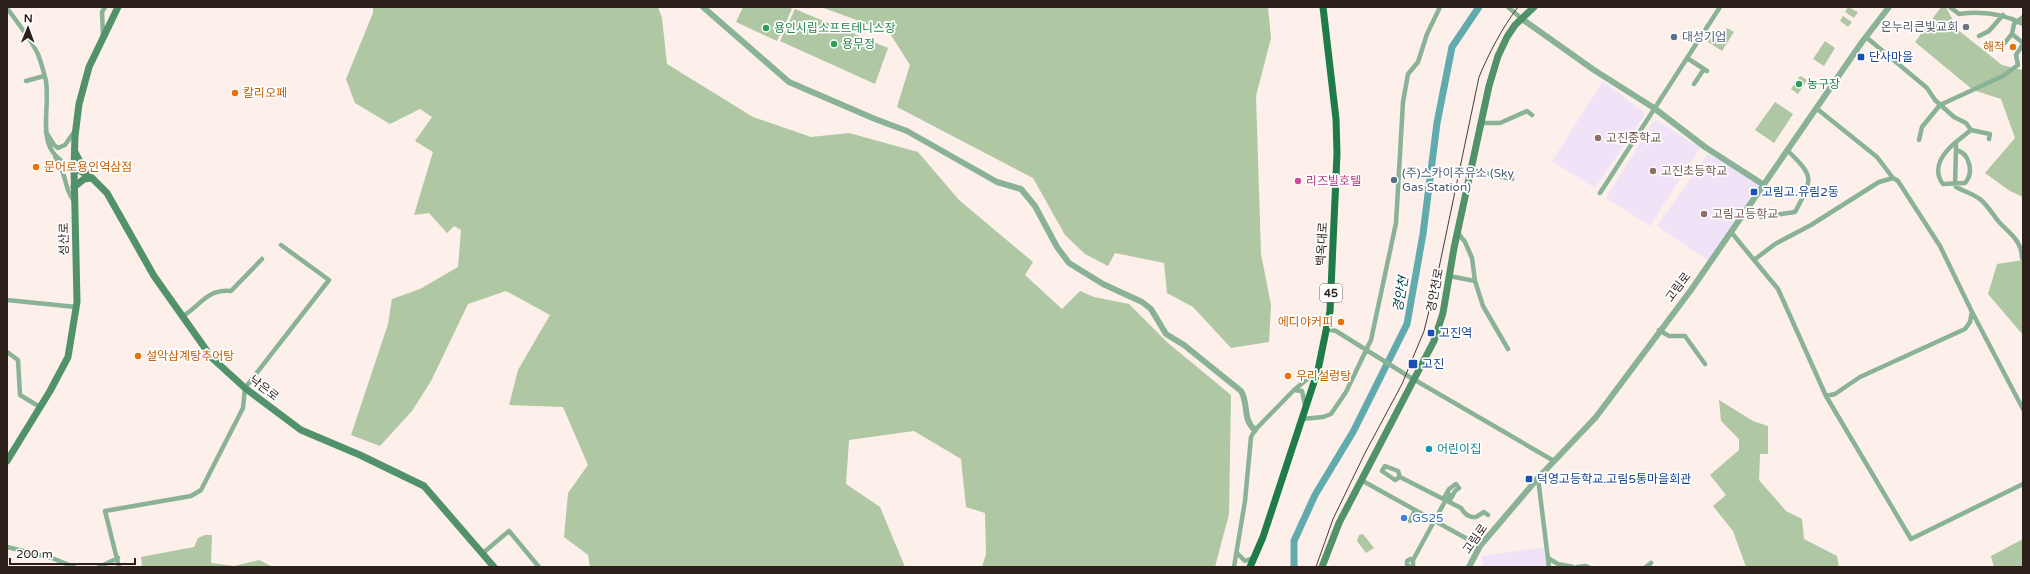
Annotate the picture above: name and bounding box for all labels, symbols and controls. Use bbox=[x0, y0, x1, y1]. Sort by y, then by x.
north arrow bbox=[8, 8, 48, 48]
text: N bbox=[24, 12, 33, 25]
place label: 온누리큰빛교회 bbox=[1881, 20, 1958, 34]
place label: 용인시립소프트테니스장 bbox=[774, 21, 895, 35]
marker: 온누리큰빛교회 bbox=[1961, 22, 1971, 32]
marker: 용인시립소프트테니스장 bbox=[761, 23, 771, 33]
place label: 대성기업 bbox=[1682, 30, 1726, 44]
marker: 대성기업 bbox=[1669, 32, 1679, 42]
place label: 용무정 bbox=[842, 37, 875, 51]
marker: 용무정 bbox=[829, 39, 839, 49]
place label: 해적 bbox=[1983, 40, 2005, 54]
marker: 해적 bbox=[2008, 42, 2018, 52]
place label: 단사마을 bbox=[1869, 50, 1913, 64]
marker: 단사마을 bbox=[1856, 52, 1866, 62]
place label: 농구장 bbox=[1807, 77, 1840, 91]
marker: 농구장 bbox=[1794, 79, 1804, 89]
place label: 칼리오페 bbox=[243, 86, 287, 100]
marker: 칼리오페 bbox=[230, 88, 240, 98]
place label: 고진중학교 bbox=[1606, 131, 1661, 145]
marker: 고진중학교 bbox=[1593, 133, 1603, 143]
place label: 문어로용인역삼점 bbox=[44, 160, 132, 174]
marker: 문어로용인역삼점 bbox=[31, 162, 41, 172]
place label: 고진초등학교 bbox=[1661, 164, 1727, 178]
place label: (주)스카이주유소 (Sky Gas Station) bbox=[1402, 166, 1514, 194]
marker: 고진초등학교 bbox=[1648, 166, 1658, 176]
place label: 리즈빌호텔 bbox=[1306, 174, 1361, 188]
marker: (주)스카이주유소 (Sky Gas Station) bbox=[1389, 175, 1399, 185]
marker: 리즈빌호텔 bbox=[1293, 176, 1303, 186]
place label: 고림고.유림2동 bbox=[1762, 185, 1839, 199]
marker: 고림고.유림2동 bbox=[1749, 187, 1759, 197]
place label: 고림고등학교 bbox=[1712, 207, 1778, 221]
marker: 고림고등학교 bbox=[1699, 209, 1709, 219]
street label: 성산로 bbox=[57, 222, 71, 256]
street label: 백옥대로 bbox=[1314, 222, 1330, 266]
street label: 경안천로 bbox=[1424, 267, 1446, 313]
street label: 고림로 bbox=[1662, 270, 1694, 304]
water label: 경안천 bbox=[1390, 274, 1412, 313]
road number: 45 bbox=[1320, 284, 1342, 302]
place label: 에디야커피 bbox=[1278, 315, 1333, 329]
marker: 에디야커피 bbox=[1336, 317, 1346, 327]
place label: 고진역 bbox=[1439, 326, 1472, 340]
marker: 고진역 bbox=[1426, 328, 1436, 338]
place label: 설악삼계탕추어탕 bbox=[146, 349, 234, 363]
marker: 설악삼계탕추어탕 bbox=[133, 351, 143, 361]
place label: 고진 bbox=[1422, 357, 1444, 371]
marker: 고진 bbox=[1407, 358, 1419, 370]
place label: 우리설렁탕 bbox=[1296, 369, 1351, 383]
marker: 우리설렁탕 bbox=[1283, 371, 1293, 381]
street label: 낙은로 bbox=[247, 372, 281, 404]
place label: 어린이집 bbox=[1437, 442, 1481, 456]
marker: 어린이집 bbox=[1424, 444, 1434, 454]
place label: 덕영고등학교.고림5통마을회관 bbox=[1537, 472, 1691, 486]
marker: 덕영고등학교.고림5통마을회관 bbox=[1524, 474, 1534, 484]
place label: GS25 bbox=[1412, 511, 1444, 525]
marker: GS25 bbox=[1399, 513, 1409, 523]
street label: 고림로 bbox=[1460, 521, 1490, 557]
scale bar bbox=[10, 540, 135, 566]
text: 200 m bbox=[16, 547, 53, 561]

